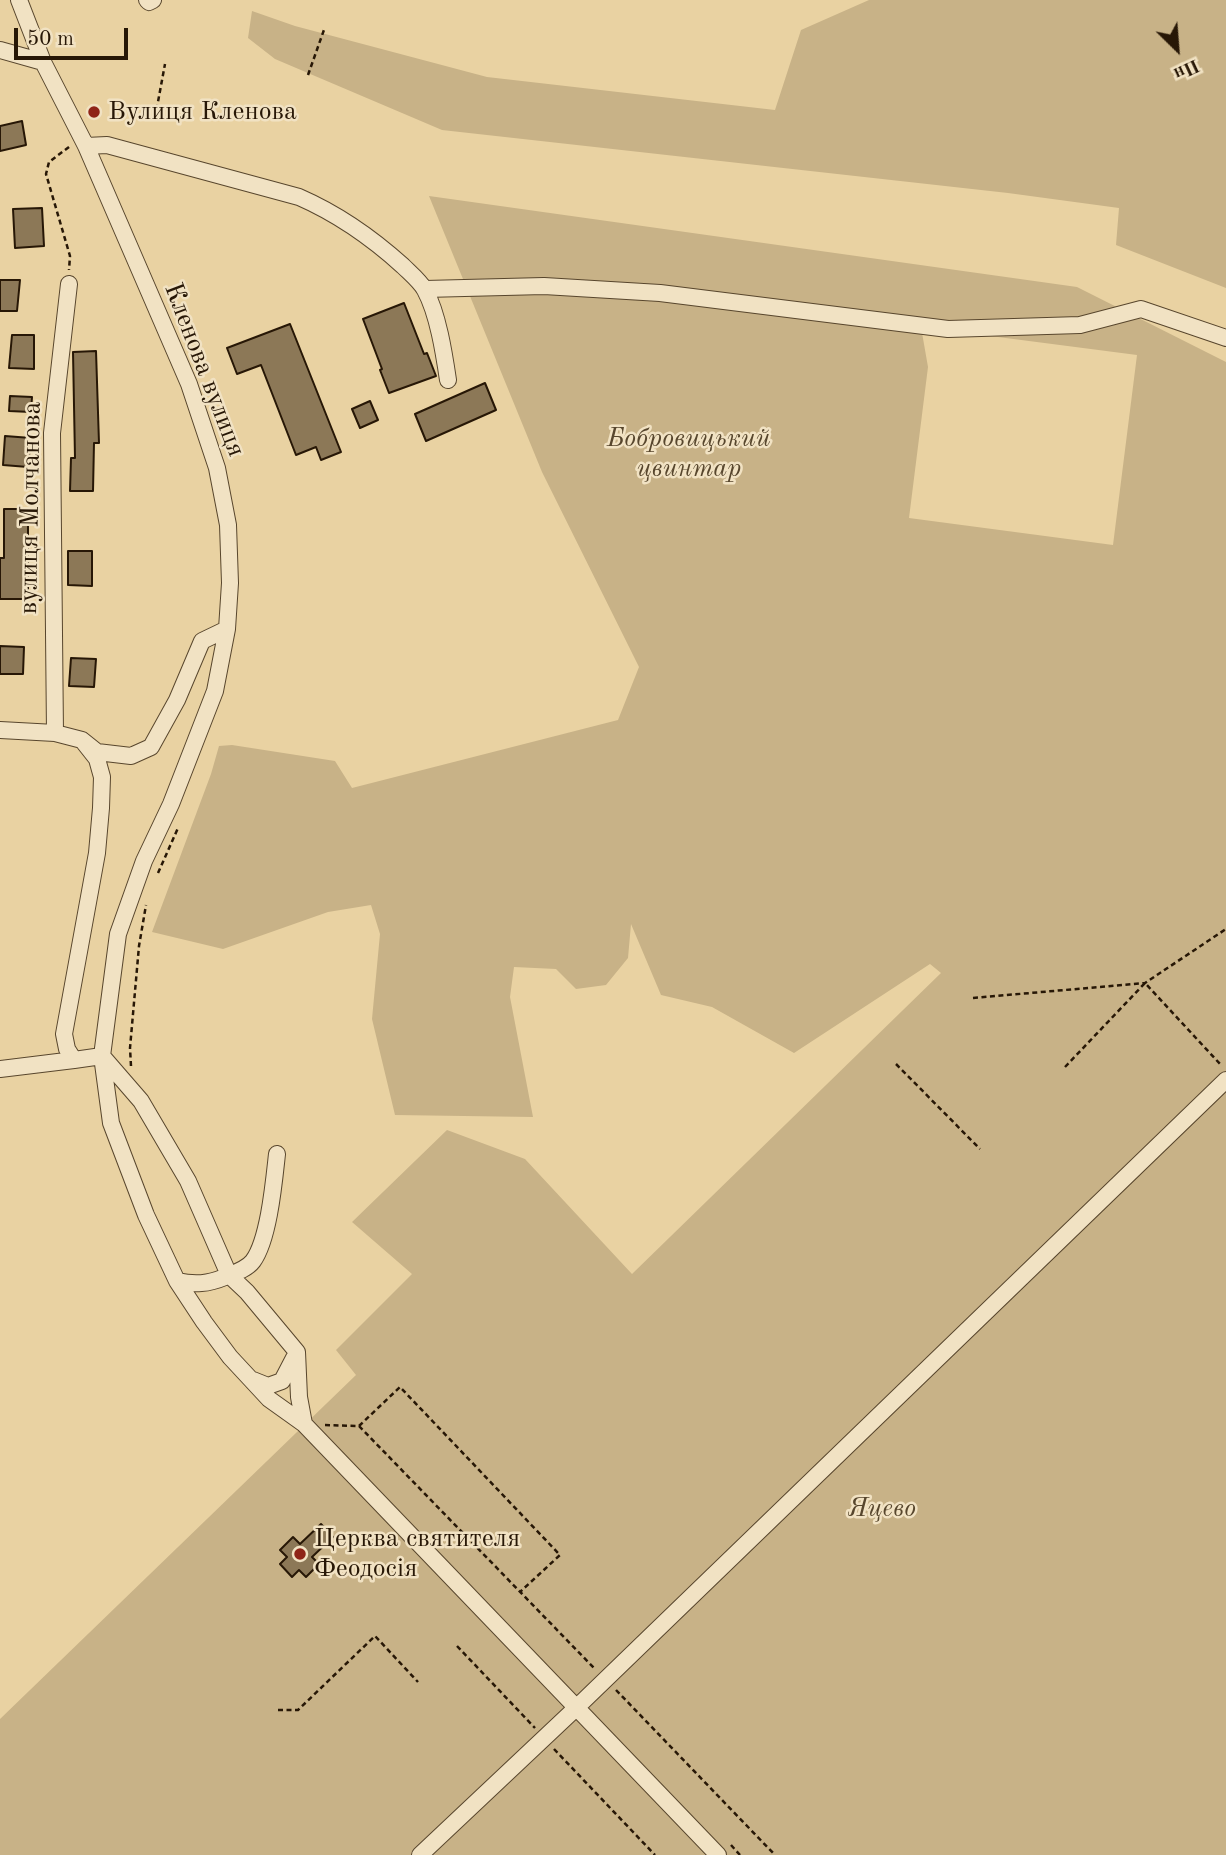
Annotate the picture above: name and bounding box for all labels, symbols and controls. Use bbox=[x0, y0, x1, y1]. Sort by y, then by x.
scale bar bbox=[18, 14, 131, 58]
north arrow bbox=[1142, 14, 1212, 84]
text: 50 m bbox=[27, 29, 74, 50]
text: Пн bbox=[1170, 54, 1202, 83]
place label: Вулиця Кленова bbox=[108, 96, 297, 128]
marker: Вулиця Кленова bbox=[86, 104, 102, 120]
street label: Кленова вулиця bbox=[157, 279, 251, 461]
street label: вулиця Молчанова bbox=[14, 401, 48, 615]
park label: Бобровицький цвинтар bbox=[607, 423, 771, 485]
park label: Яцево bbox=[848, 1493, 916, 1525]
place label: Церква святителя Феодосія bbox=[314, 1523, 520, 1584]
marker: Церква святителя Феодосія bbox=[292, 1546, 308, 1562]

